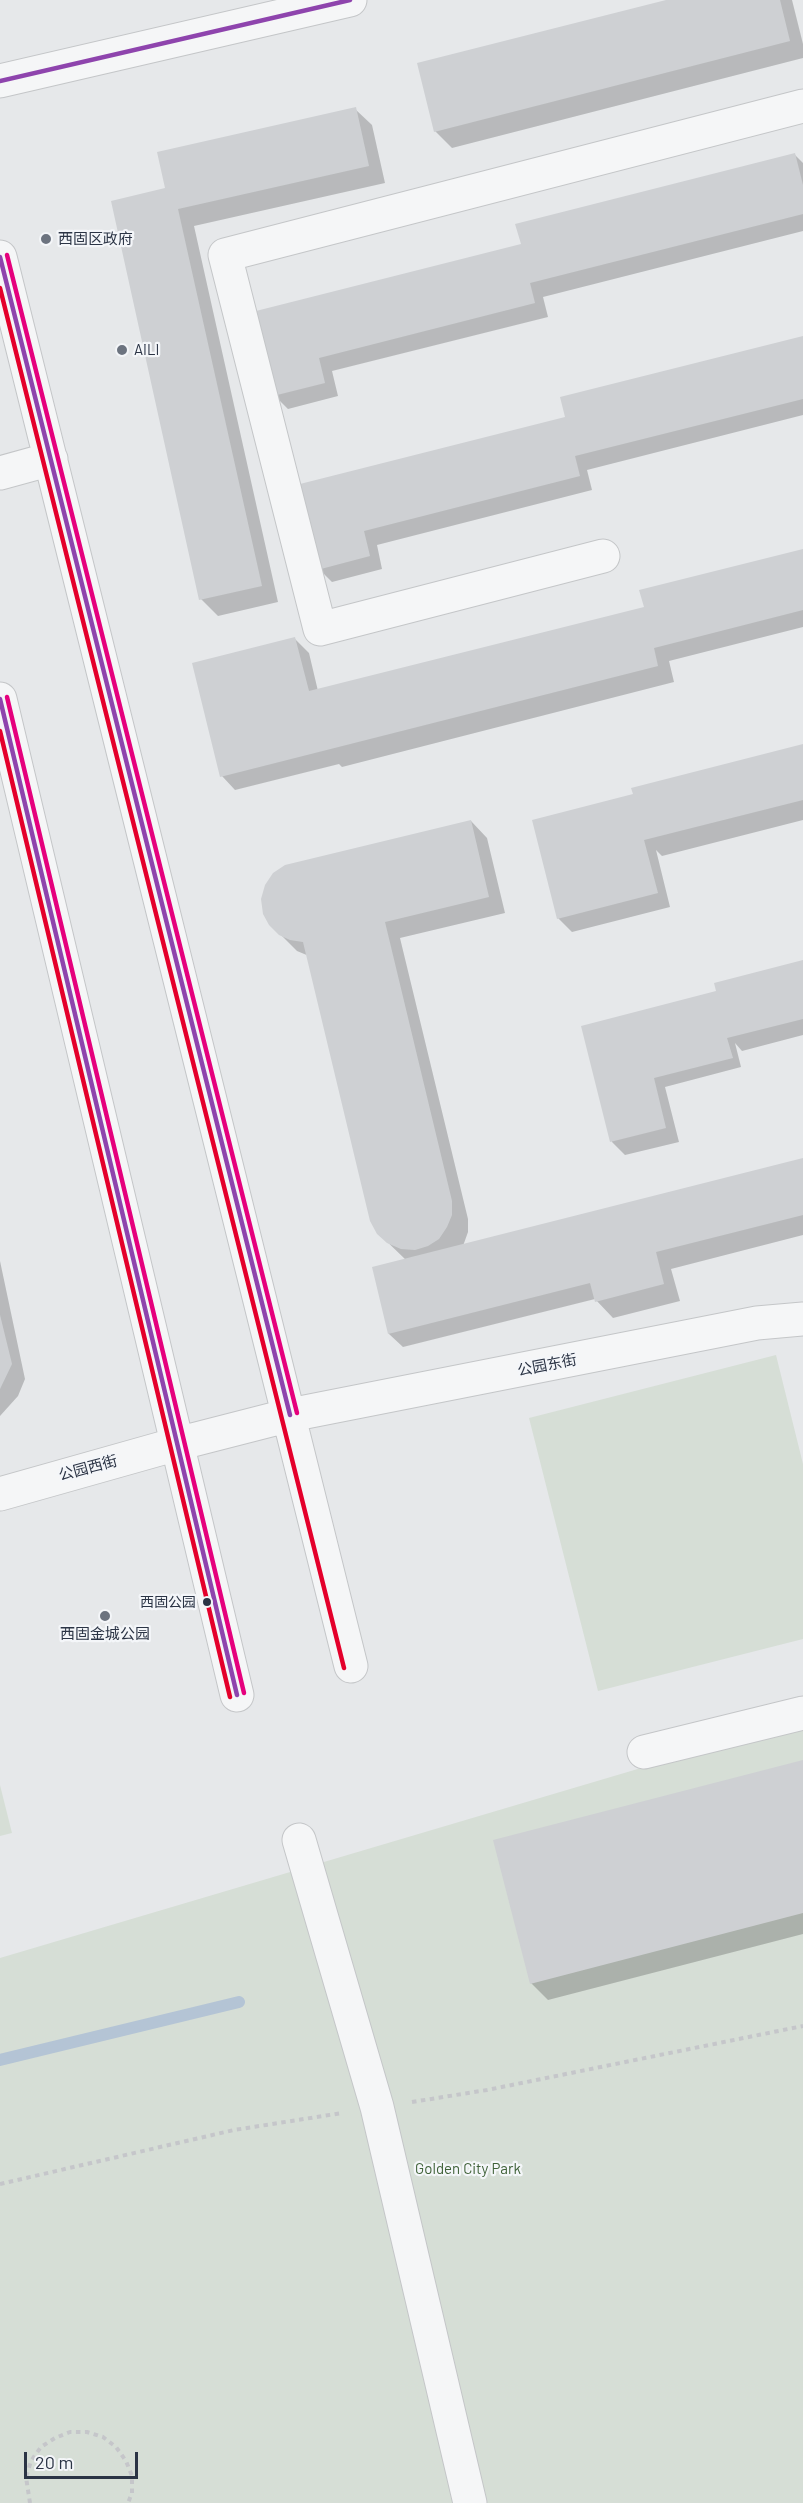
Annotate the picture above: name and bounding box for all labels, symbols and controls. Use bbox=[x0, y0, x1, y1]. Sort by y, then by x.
place label: 西固区政府 bbox=[58, 230, 133, 248]
marker: 西固区政府 bbox=[39, 232, 53, 246]
place label: AILI bbox=[134, 341, 159, 359]
marker: AILI bbox=[115, 343, 129, 357]
street label: 公园东街 bbox=[516, 1350, 578, 1380]
street label: 公园西街 bbox=[57, 1452, 119, 1484]
place label: 西固公园 bbox=[140, 1594, 196, 1610]
marker: 西固公园 bbox=[201, 1596, 213, 1608]
marker: 西固金城公园 bbox=[98, 1609, 112, 1623]
place label: 西固金城公园 bbox=[60, 1625, 150, 1643]
park label: Golden City Park bbox=[415, 2160, 521, 2178]
scale bar bbox=[27, 2440, 141, 2478]
text: 20 m bbox=[35, 2451, 73, 2473]

